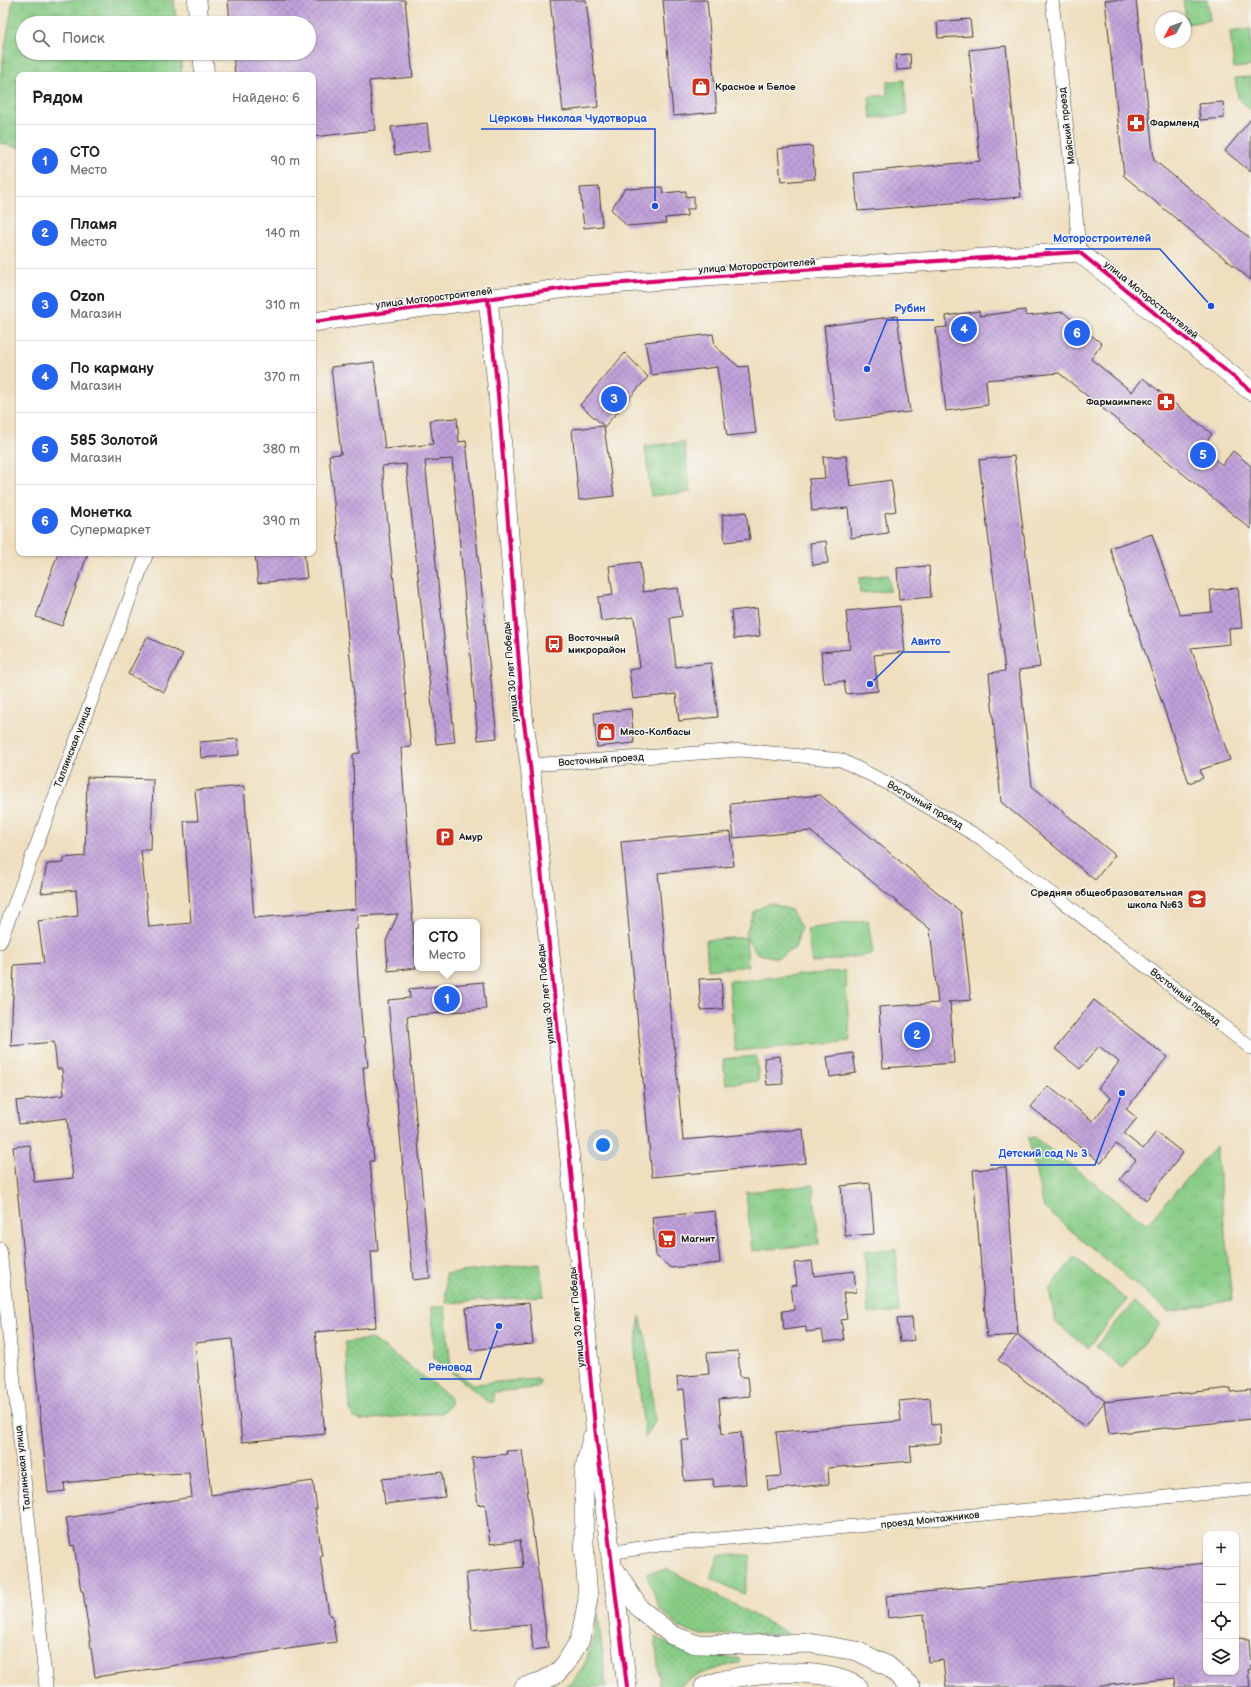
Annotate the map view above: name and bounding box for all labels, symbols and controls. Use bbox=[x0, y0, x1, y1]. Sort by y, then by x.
north arrow bbox=[1155, 12, 1191, 48]
search box bbox=[16, 16, 316, 60]
icon: search bbox=[30, 27, 52, 49]
text: Поиск bbox=[62, 29, 105, 48]
shop icon: Красное и Белое bbox=[690, 76, 712, 98]
place label: Красное и Белое bbox=[715, 81, 796, 93]
street label: Майский проезд bbox=[1056, 87, 1078, 165]
text: Рядом bbox=[32, 88, 83, 108]
text: Найдено: 6 bbox=[232, 90, 300, 106]
callout: Церковь Николая Чудотворца bbox=[481, 106, 655, 129]
text: Церковь Николая Чудотворца bbox=[489, 112, 647, 125]
pharmacy icon: Фармленд bbox=[1125, 112, 1147, 134]
place label: Фармленд bbox=[1150, 117, 1199, 129]
text: СТО bbox=[70, 143, 100, 162]
text: 1 bbox=[42, 153, 48, 169]
text: 90 m bbox=[271, 153, 300, 169]
text: Место bbox=[70, 162, 107, 178]
text: Пламя bbox=[70, 215, 117, 234]
text: 2 bbox=[41, 225, 49, 241]
text: 140 m bbox=[265, 225, 300, 241]
callout: Моторостроителей bbox=[1045, 226, 1160, 249]
text: Моторостроителей bbox=[1053, 232, 1151, 245]
text: Место bbox=[70, 234, 107, 250]
street label: улица Моторостроителей bbox=[698, 256, 816, 276]
street label: улица Моторостроителей bbox=[1102, 258, 1201, 342]
street label: улица Моторостроителей bbox=[375, 285, 493, 311]
text: Ozon bbox=[70, 287, 105, 306]
text: 3 bbox=[41, 297, 49, 313]
text: 310 m bbox=[265, 297, 300, 313]
callout: Рубин bbox=[887, 297, 934, 320]
text: Рубин bbox=[894, 302, 926, 315]
text: Магазин bbox=[70, 306, 122, 322]
pin: 4 bbox=[951, 314, 977, 344]
pin: 6 bbox=[1064, 318, 1090, 348]
text: По карману bbox=[70, 359, 154, 378]
text: 4 bbox=[41, 369, 49, 385]
text: 370 m bbox=[264, 369, 300, 385]
text: Магазин bbox=[70, 378, 122, 394]
pin: 3 bbox=[601, 384, 627, 414]
pharmacy icon: Фармаимпекс bbox=[1155, 391, 1177, 413]
place label: Фармаимпекс bbox=[1086, 396, 1152, 408]
text: 585 Золотой bbox=[70, 431, 158, 450]
pin: 5 bbox=[1190, 440, 1216, 470]
text: 5 bbox=[41, 441, 49, 457]
text: 380 m bbox=[263, 441, 300, 457]
text: Магазин bbox=[70, 450, 122, 466]
text: Монетка bbox=[70, 503, 132, 522]
text: 6 bbox=[41, 513, 49, 529]
text: 390 m bbox=[263, 513, 300, 529]
text: Супермаркет bbox=[70, 522, 151, 538]
street label: улица 30 лет Победы bbox=[501, 621, 521, 723]
callout: Авито bbox=[903, 629, 950, 652]
place label: Восточный микрорайон bbox=[568, 632, 626, 656]
bus stop icon: Восточный микрорайон bbox=[543, 633, 565, 655]
text: Авито bbox=[910, 635, 941, 648]
street label: Таллинская улица bbox=[52, 705, 94, 789]
shop icon: Мясо-Колбасы bbox=[595, 721, 617, 743]
place label: Мясо-Колбасы bbox=[620, 726, 691, 738]
street label: Восточный проезд bbox=[558, 751, 644, 769]
street label: Восточный проезд bbox=[885, 778, 965, 832]
parking icon: Амур bbox=[434, 826, 456, 848]
place label: Амур bbox=[458, 831, 483, 843]
place label: Средняя общеобразовательная школа №63 bbox=[1031, 887, 1183, 911]
school or university icon: Средняя общеобразовательная школа №63 bbox=[1186, 888, 1208, 910]
popup bbox=[414, 919, 480, 971]
text: СТО bbox=[428, 928, 458, 947]
street label: улица 30 лет Победы bbox=[535, 943, 557, 1045]
text: Место bbox=[428, 947, 466, 963]
street label: Восточный проезд bbox=[1148, 966, 1222, 1028]
pin: 1 bbox=[434, 984, 460, 1014]
pin: 2 bbox=[904, 1020, 930, 1050]
your location bbox=[593, 1135, 613, 1155]
callout: Детский сад № 3 bbox=[990, 1142, 1095, 1165]
text: Детский сад № 3 bbox=[998, 1147, 1088, 1160]
supermarket icon: Магнит bbox=[656, 1228, 678, 1250]
place label: Магнит bbox=[681, 1233, 716, 1245]
street label: улица 30 лет Победы bbox=[567, 1266, 587, 1368]
callout: Реновод bbox=[420, 1356, 480, 1379]
text: Реновод bbox=[428, 1361, 472, 1374]
street label: Таллинская улица bbox=[13, 1424, 33, 1512]
street label: проезд Монтажников bbox=[880, 1509, 981, 1531]
map controls bbox=[1203, 1531, 1239, 1675]
button: + bbox=[1203, 1531, 1239, 1567]
button: − bbox=[1203, 1567, 1239, 1603]
button: locate bbox=[1203, 1603, 1239, 1639]
button: layers bbox=[1203, 1639, 1239, 1675]

